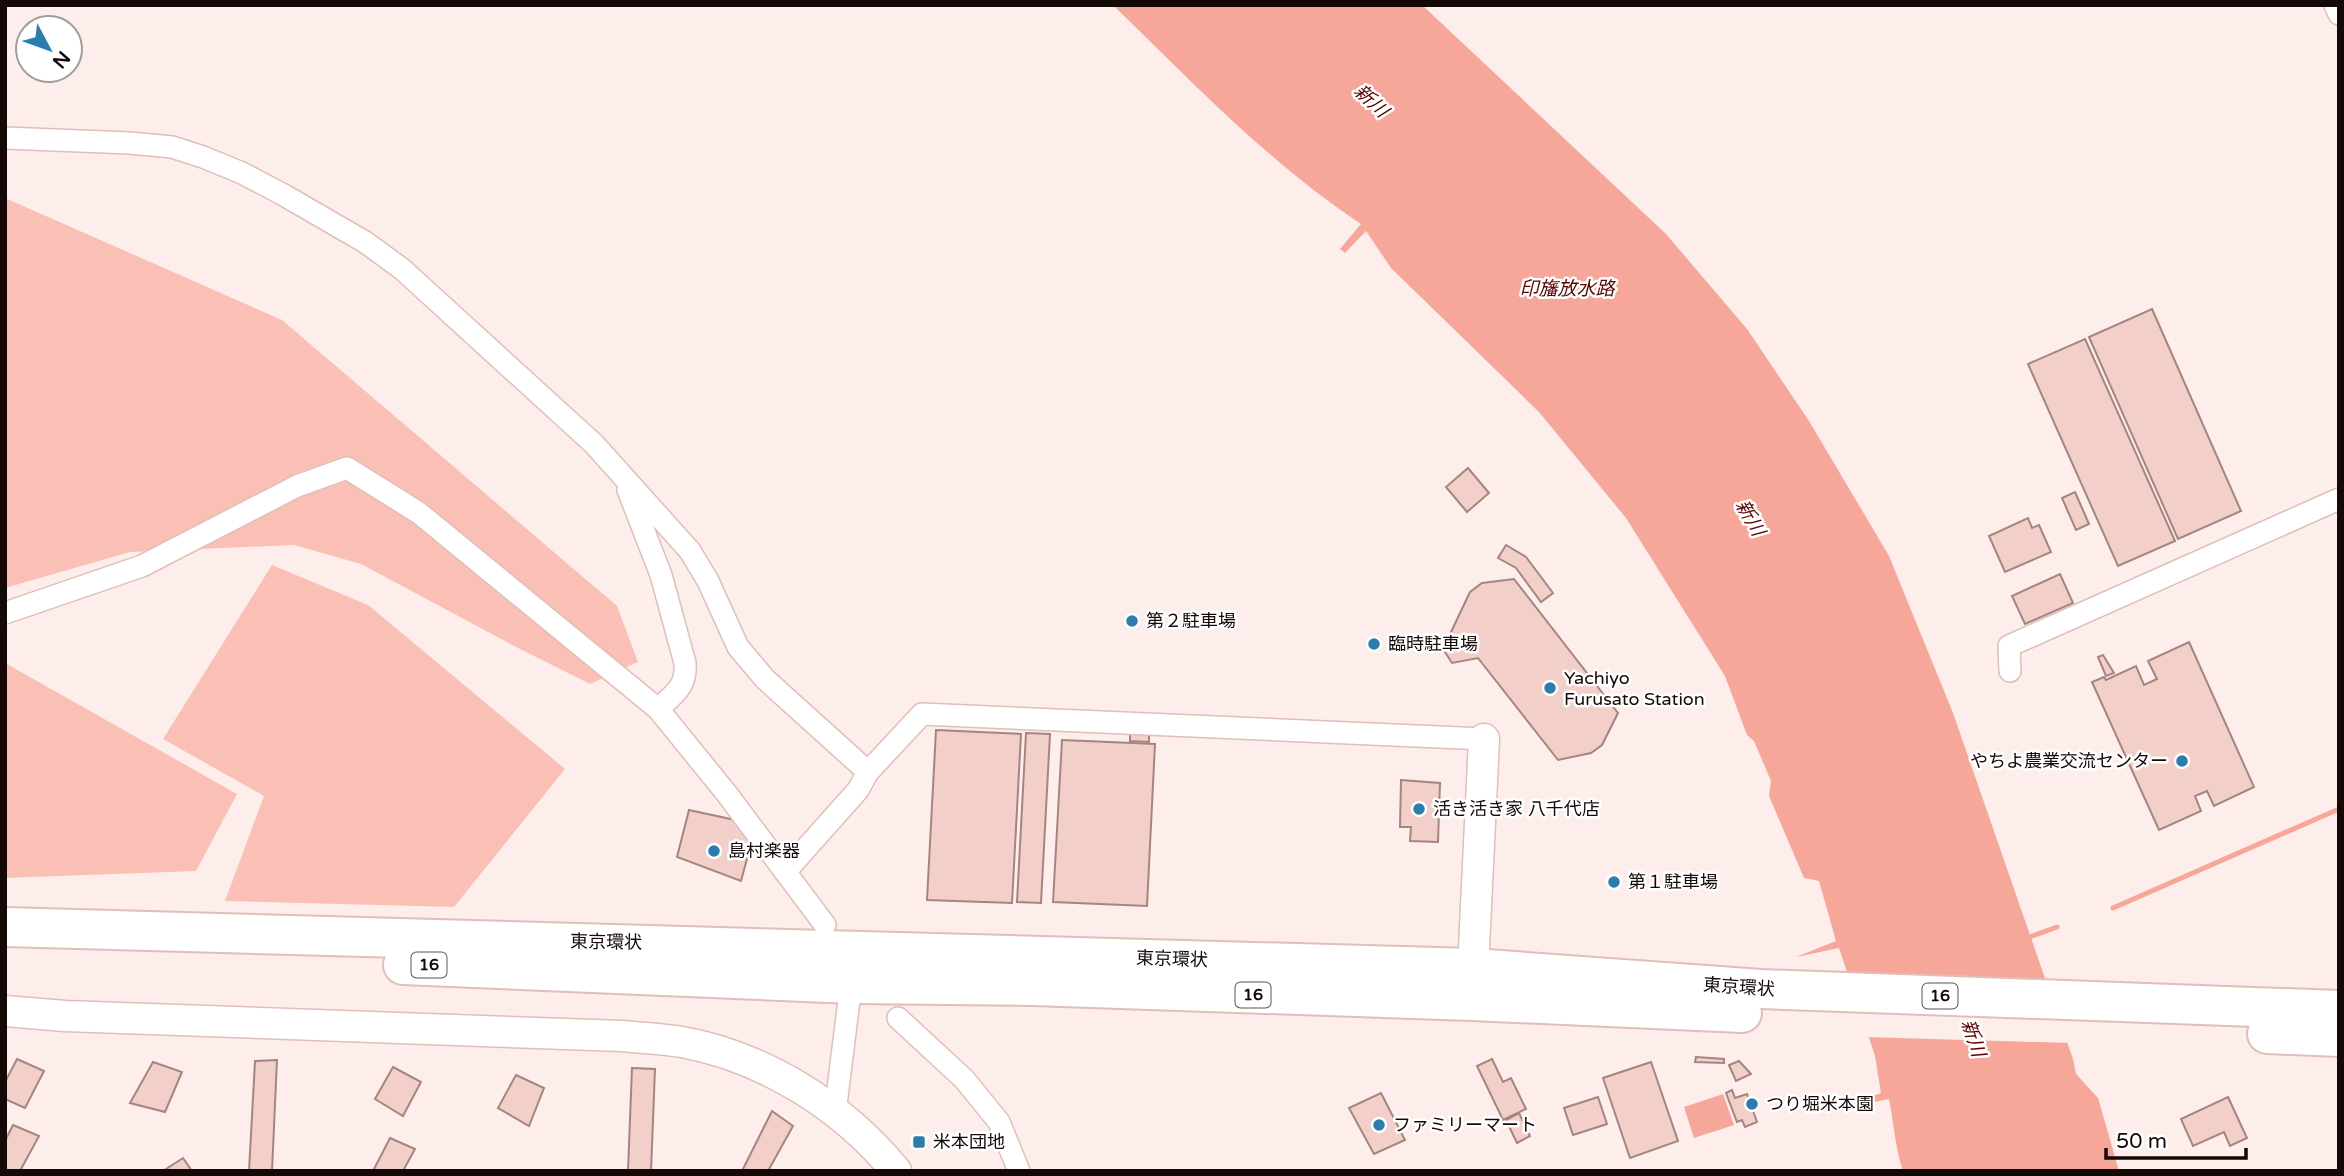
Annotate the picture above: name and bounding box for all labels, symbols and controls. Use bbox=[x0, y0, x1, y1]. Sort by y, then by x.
north arrow bbox=[14, 14, 84, 84]
text: N bbox=[48, 47, 74, 72]
water label: 新川 bbox=[1350, 80, 1394, 123]
water label: 印旛放水路 bbox=[1519, 278, 1616, 300]
water label: 新川 bbox=[1731, 496, 1770, 542]
place label: 第２駐車場 bbox=[1146, 610, 1236, 632]
marker: 第２駐車場 bbox=[1124, 613, 1140, 629]
place label: 臨時駐車場 bbox=[1388, 633, 1478, 655]
marker: 臨時駐車場 bbox=[1366, 636, 1382, 652]
place label: Yachiyo Furusato Station bbox=[1564, 667, 1705, 710]
marker: Yachiyo Furusato Station bbox=[1542, 680, 1558, 696]
place label: やちよ農業交流センター bbox=[1970, 750, 2168, 772]
marker: やちよ農業交流センター bbox=[2174, 753, 2190, 769]
place label: 活き活き家 八千代店 bbox=[1433, 798, 1600, 820]
marker: 活き活き家 八千代店 bbox=[1411, 801, 1427, 817]
place label: 島村楽器 bbox=[728, 840, 800, 862]
marker: 島村楽器 bbox=[706, 843, 722, 859]
place label: 第１駐車場 bbox=[1628, 871, 1718, 893]
marker: 第１駐車場 bbox=[1606, 874, 1622, 890]
street label: 東京環状 bbox=[570, 930, 642, 954]
street label: 東京環状 bbox=[1136, 947, 1208, 971]
road number: 16 bbox=[412, 953, 446, 978]
street label: 東京環状 bbox=[1702, 974, 1776, 1000]
road number: 16 bbox=[1236, 982, 1270, 1007]
road number: 16 bbox=[1923, 984, 1958, 1008]
water label: 新川 bbox=[1956, 1016, 1990, 1061]
place label: つり堀米本園 bbox=[1766, 1093, 1874, 1115]
marker: つり堀米本園 bbox=[1744, 1096, 1760, 1112]
place label: ファミリーマート bbox=[1393, 1114, 1537, 1136]
scale bar bbox=[2106, 1116, 2246, 1160]
marker: ファミリーマート bbox=[1371, 1117, 1387, 1133]
text: 50 m bbox=[2116, 1129, 2167, 1154]
place label: 米本団地 bbox=[933, 1131, 1005, 1153]
marker: 米本団地 bbox=[911, 1134, 927, 1150]

